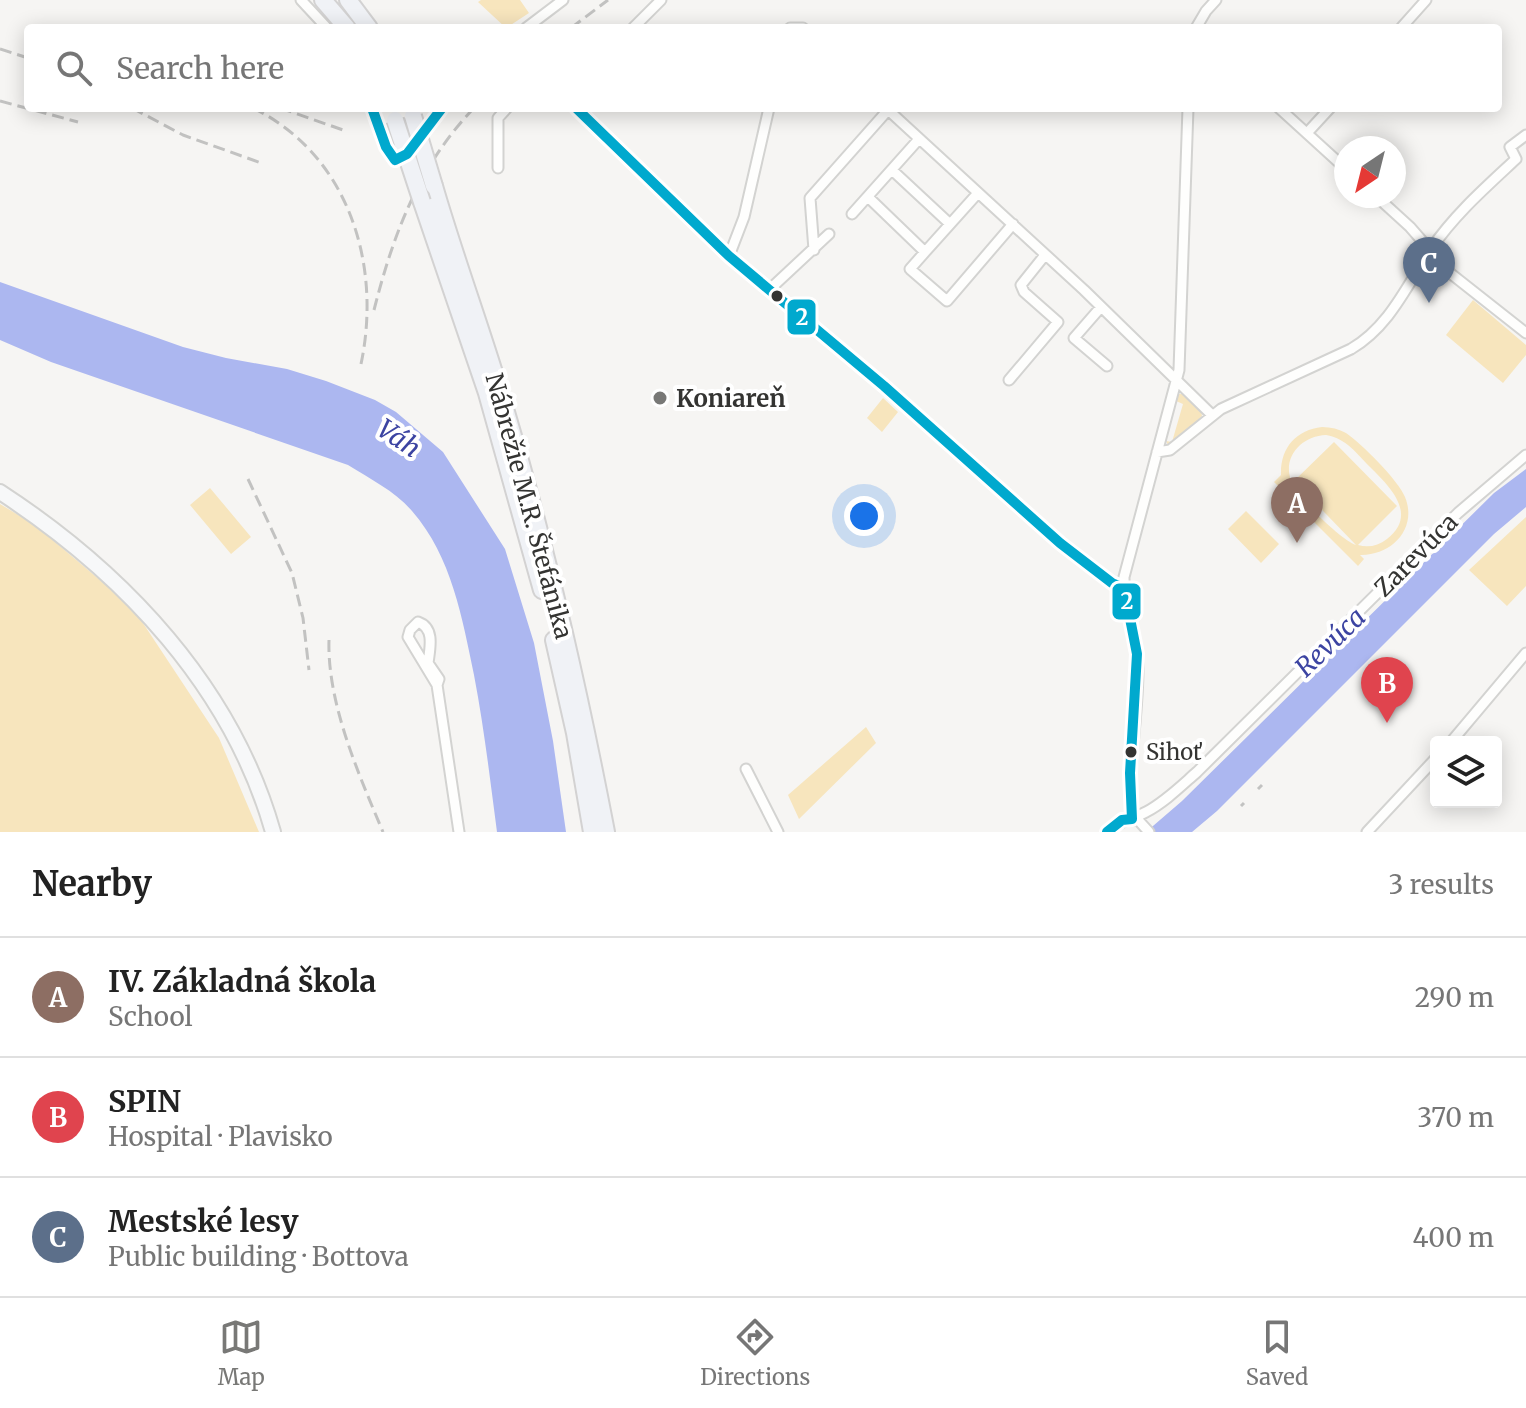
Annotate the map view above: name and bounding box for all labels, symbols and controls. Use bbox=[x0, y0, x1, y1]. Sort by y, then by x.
search box bbox=[24, 24, 1502, 112]
icon: search bbox=[52, 46, 96, 90]
text: Search here bbox=[116, 49, 284, 87]
north arrow bbox=[1334, 136, 1406, 208]
pin: C bbox=[1403, 237, 1455, 303]
unlabelled marker bbox=[769, 288, 785, 304]
line badge: 2 bbox=[786, 298, 817, 336]
text: 2 bbox=[796, 303, 809, 331]
street label: Nábrežie M.R. Štefánika bbox=[479, 369, 580, 642]
place label: Koniareň bbox=[676, 383, 785, 414]
marker: Koniareň bbox=[651, 389, 669, 407]
water label: Váh bbox=[371, 412, 427, 464]
pin: A bbox=[1271, 477, 1323, 543]
your location bbox=[844, 496, 884, 536]
street label: Zarevúca bbox=[1368, 507, 1464, 603]
line badge: 2 bbox=[1111, 582, 1142, 621]
text: 2 bbox=[1121, 587, 1134, 615]
water label: Revúca bbox=[1288, 601, 1372, 683]
pin: B bbox=[1361, 657, 1413, 723]
map controls bbox=[1430, 736, 1502, 808]
button: layers bbox=[1430, 736, 1502, 808]
place label: Sihoť bbox=[1146, 738, 1202, 766]
marker: Sihoť bbox=[1123, 744, 1139, 760]
text: Nearby bbox=[32, 863, 152, 905]
text: 3 results bbox=[1389, 868, 1494, 901]
text: IV. Základná škola bbox=[108, 962, 376, 1000]
text: A bbox=[49, 981, 67, 1014]
text: 290 m bbox=[1415, 981, 1494, 1014]
text: School bbox=[108, 1000, 193, 1033]
text: SPIN bbox=[108, 1082, 181, 1120]
text: B bbox=[49, 1101, 67, 1134]
text: 370 m bbox=[1417, 1101, 1494, 1134]
text: Hospital · Plavisko bbox=[108, 1120, 333, 1153]
text: Mestské lesy bbox=[108, 1202, 298, 1240]
text: C bbox=[49, 1221, 67, 1254]
text: 400 m bbox=[1413, 1221, 1494, 1254]
text: Public building · Bottova bbox=[108, 1240, 409, 1273]
tab: Map bbox=[218, 1315, 265, 1391]
tab: Directions bbox=[700, 1315, 810, 1391]
tab: Saved bbox=[1246, 1315, 1308, 1391]

